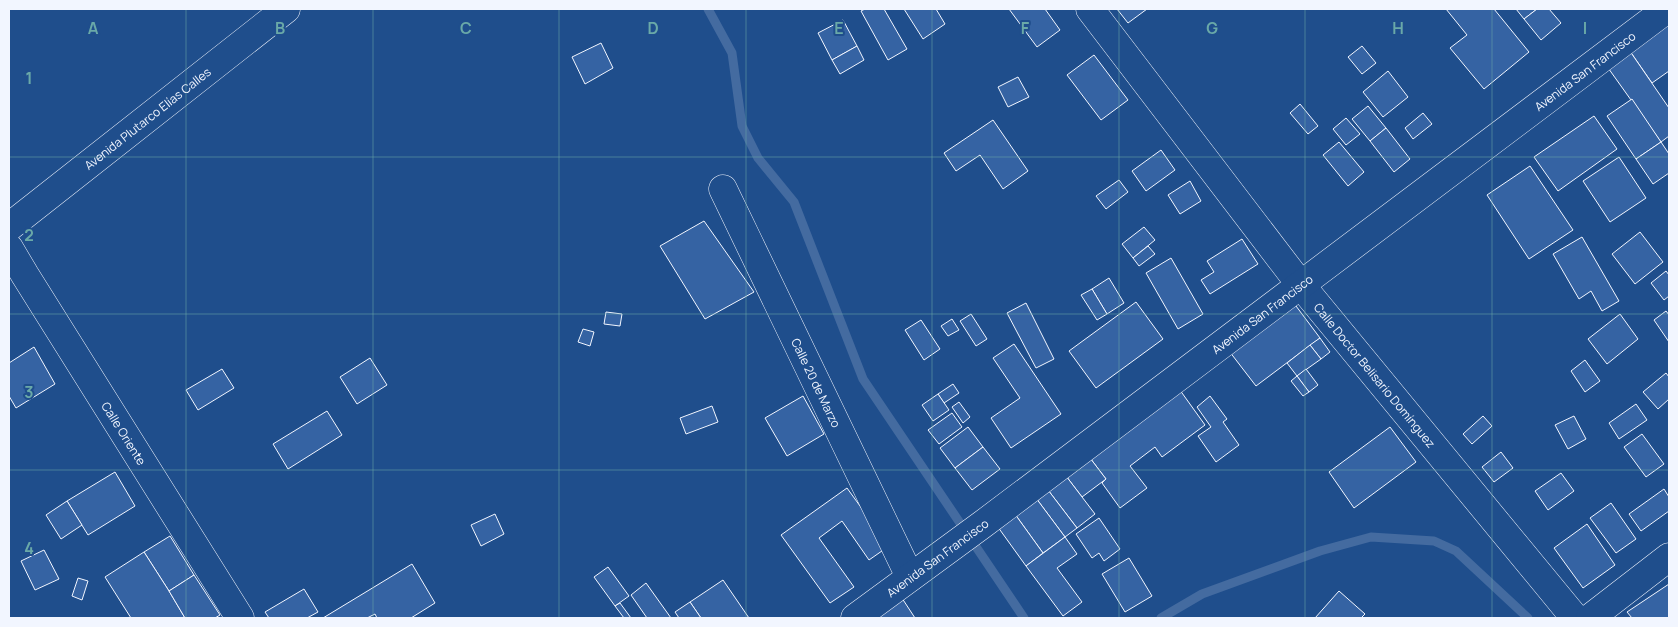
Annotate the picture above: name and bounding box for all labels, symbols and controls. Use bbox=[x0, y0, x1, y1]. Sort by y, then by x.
text: A bbox=[88, 17, 99, 39]
text: B bbox=[275, 17, 285, 39]
text: C bbox=[460, 17, 472, 39]
text: D bbox=[647, 17, 659, 39]
text: E bbox=[834, 17, 844, 39]
text: F bbox=[1021, 17, 1030, 39]
text: G bbox=[1206, 17, 1218, 39]
text: H bbox=[1392, 17, 1404, 39]
text: I bbox=[1583, 17, 1587, 39]
street label: Avenida San Francisco bbox=[1531, 27, 1639, 115]
street label: Avenida Plutarco Elías Calles bbox=[80, 63, 214, 173]
text: 1 bbox=[25, 67, 33, 89]
text: 2 bbox=[24, 224, 34, 246]
street label: Avenida San Francisco bbox=[1208, 270, 1316, 358]
street label: Calle Doctor Belisario Domínguez bbox=[1310, 299, 1440, 451]
street label: Calle 20 de Marzo bbox=[788, 335, 845, 430]
text: 3 bbox=[24, 381, 34, 403]
street label: Calle Oriente bbox=[98, 398, 150, 468]
street label: Avenida San Francisco bbox=[883, 514, 992, 601]
text: 4 bbox=[24, 537, 34, 559]

